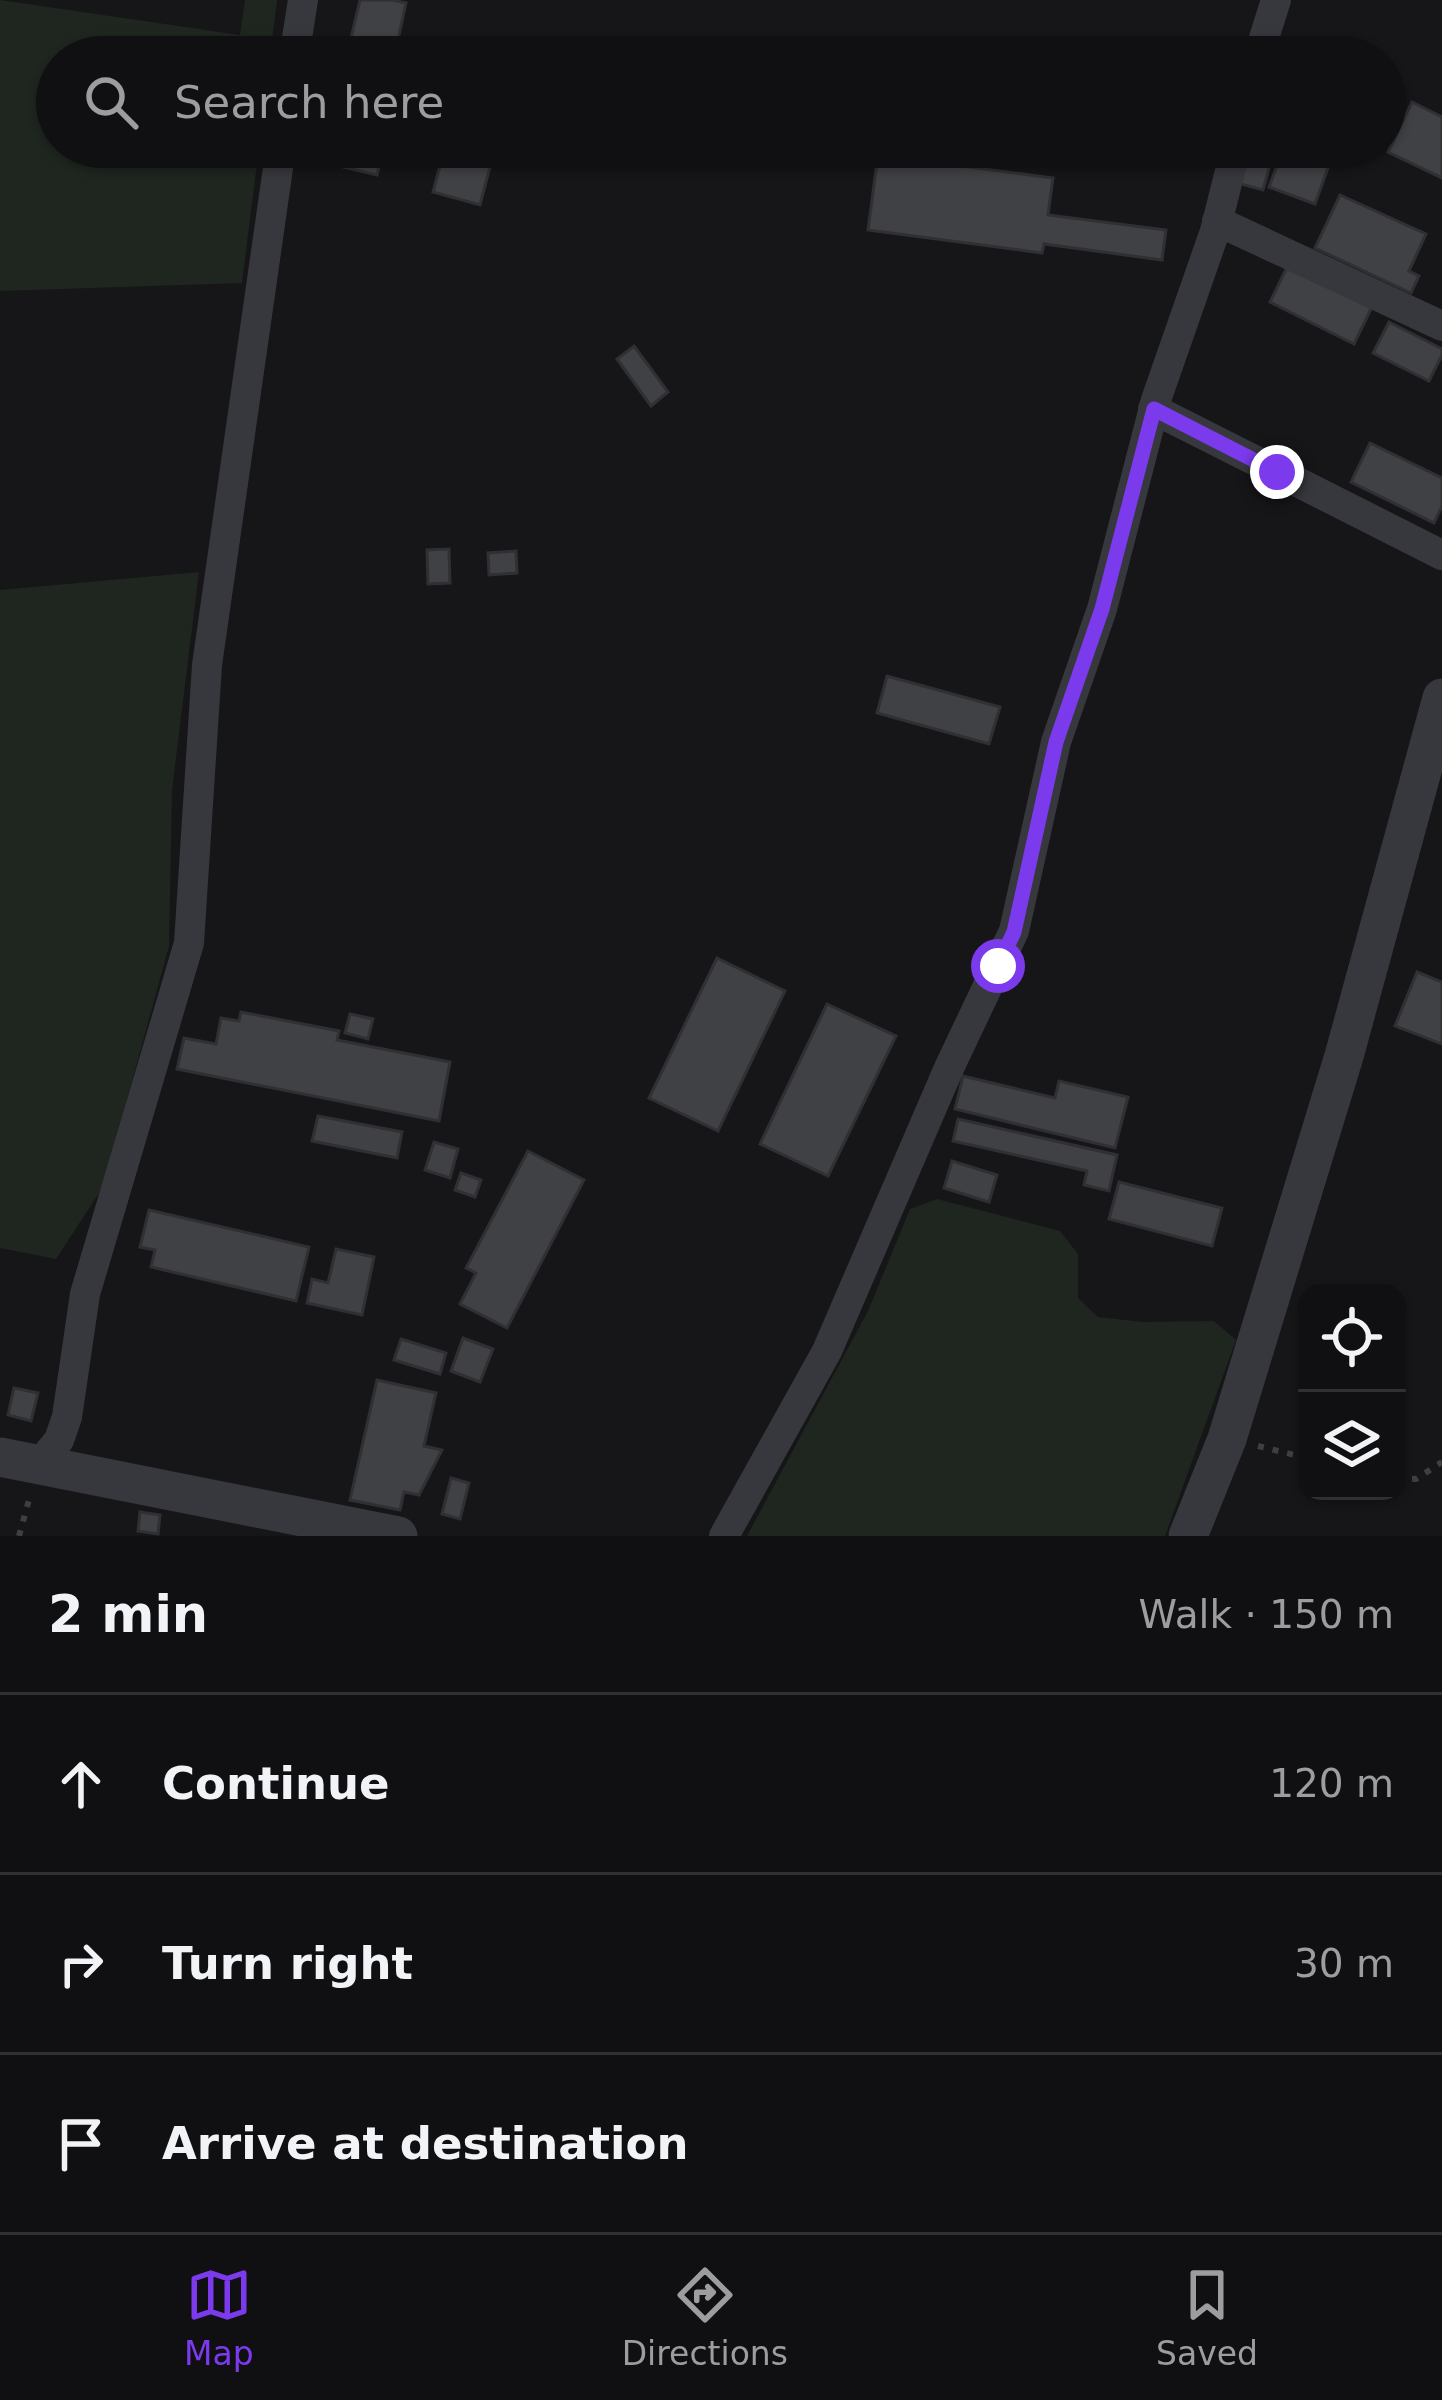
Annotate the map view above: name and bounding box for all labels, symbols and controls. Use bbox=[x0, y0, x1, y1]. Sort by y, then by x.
search box bbox=[36, 36, 1406, 168]
icon: search bbox=[78, 69, 144, 135]
text: Search here bbox=[174, 76, 444, 129]
route end bbox=[1250, 445, 1304, 499]
route start bbox=[971, 939, 1025, 993]
map controls bbox=[1298, 1284, 1406, 1500]
button: locate bbox=[1298, 1284, 1406, 1392]
button: layers bbox=[1298, 1392, 1406, 1500]
text: 2 min bbox=[48, 1585, 208, 1644]
text: Walk · 150 m bbox=[1139, 1592, 1394, 1637]
icon: ahead bbox=[48, 1751, 114, 1817]
text: Continue bbox=[162, 1757, 390, 1810]
text: 120 m bbox=[1269, 1761, 1394, 1806]
icon: right bbox=[48, 1931, 114, 1997]
text: Turn right bbox=[162, 1937, 413, 1990]
text: 30 m bbox=[1294, 1941, 1394, 1986]
icon: arrive bbox=[48, 2111, 114, 2177]
text: Arrive at destination bbox=[162, 2117, 688, 2170]
tab: Map bbox=[184, 2262, 254, 2373]
tab: Directions bbox=[622, 2262, 788, 2373]
tab: Saved bbox=[1156, 2262, 1258, 2373]

